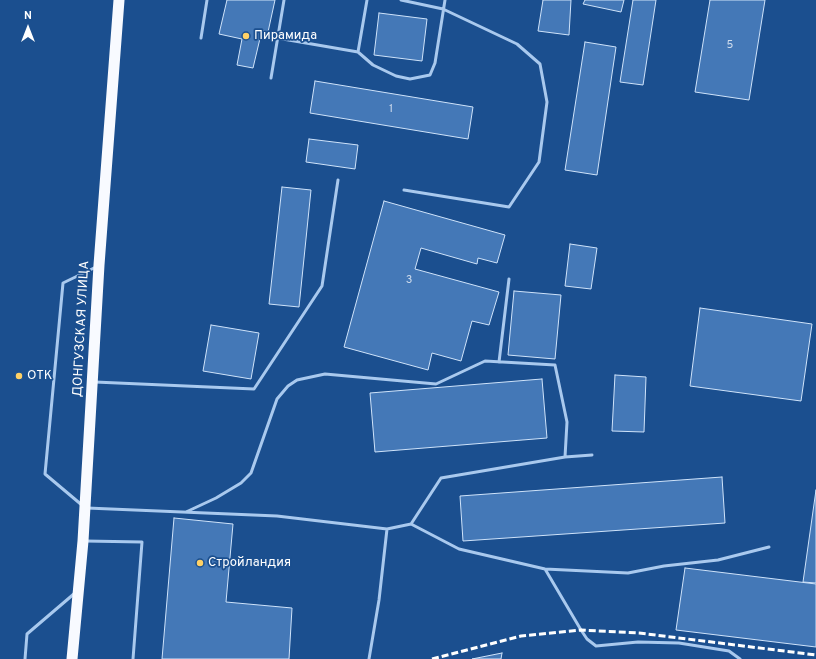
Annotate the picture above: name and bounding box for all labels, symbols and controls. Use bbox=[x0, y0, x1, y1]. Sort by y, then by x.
north arrow bbox=[8, 8, 48, 48]
text: N bbox=[24, 9, 32, 23]
place label: Пирамида bbox=[254, 28, 317, 44]
marker: Пирамида bbox=[241, 31, 251, 41]
house number: 5 bbox=[727, 39, 733, 53]
house number: 1 bbox=[389, 103, 393, 117]
street label: ДОНГУЗСКАЯ УЛИЦА bbox=[71, 260, 93, 398]
house number: 3 bbox=[406, 274, 412, 288]
place label: ОТК bbox=[27, 368, 52, 384]
marker: ОТК bbox=[14, 371, 24, 381]
place label: Стройландия bbox=[208, 555, 291, 571]
marker: Стройландия bbox=[195, 558, 205, 568]

